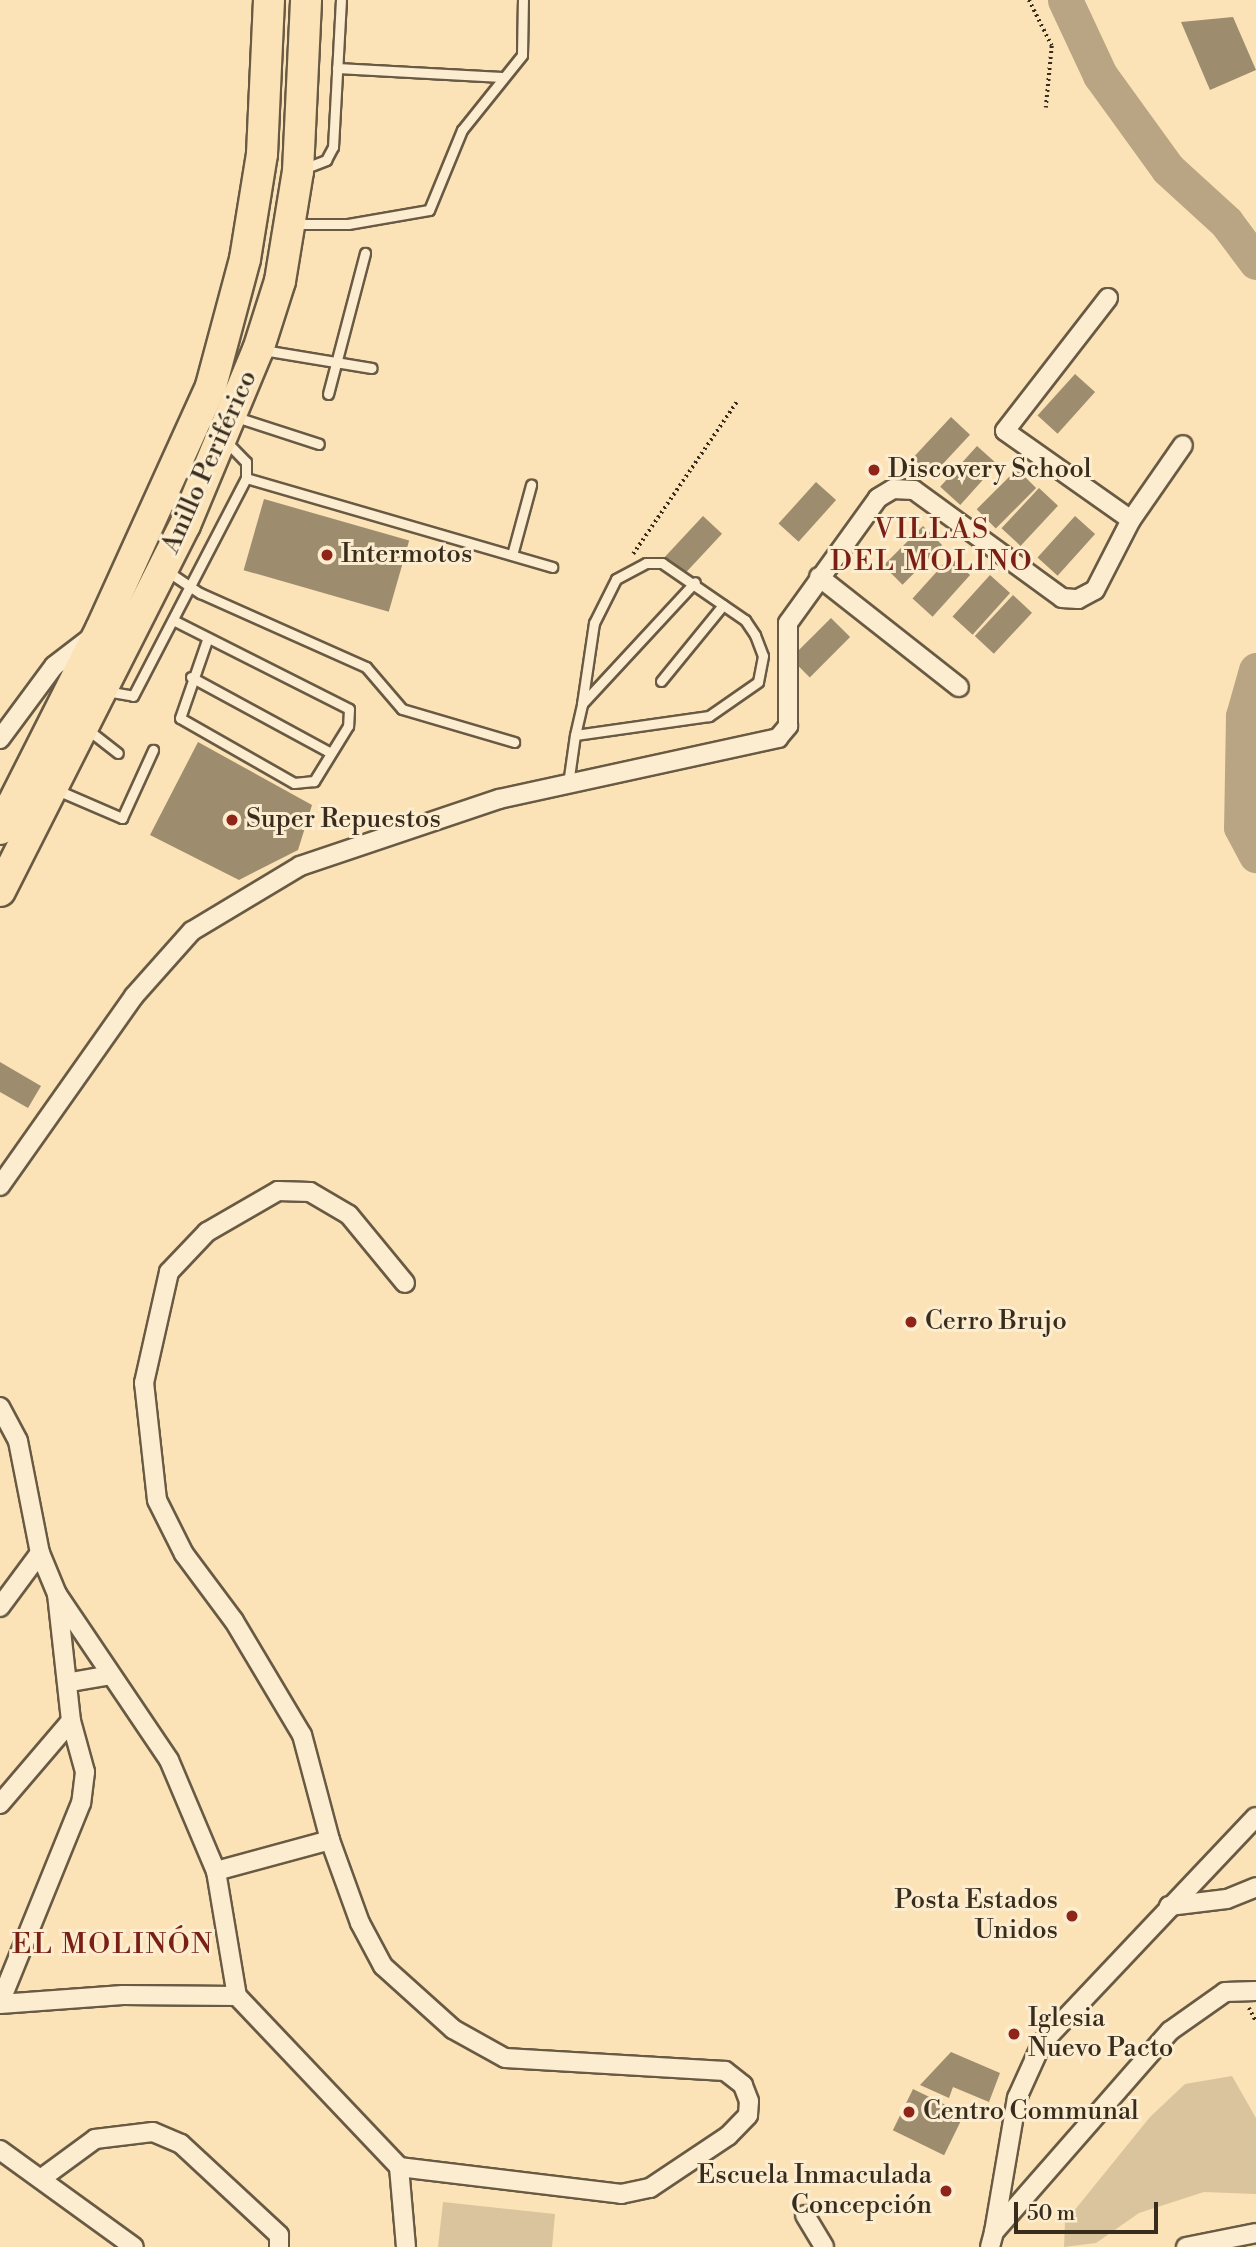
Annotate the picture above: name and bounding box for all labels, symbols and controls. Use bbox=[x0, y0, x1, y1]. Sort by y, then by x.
street label: Anillo Periférico bbox=[156, 366, 264, 558]
place label: Discovery School bbox=[888, 454, 1091, 486]
marker: Discovery School bbox=[866, 462, 882, 478]
district label: VILLAS DEL MOLINO bbox=[832, 513, 1032, 579]
place label: Intermotos bbox=[341, 539, 472, 571]
marker: Intermotos bbox=[319, 547, 335, 563]
place label: Super Repuestos bbox=[246, 804, 441, 836]
marker: Super Repuestos bbox=[224, 812, 240, 828]
place label: Cerro Brujo bbox=[925, 1306, 1067, 1338]
marker: Cerro Brujo bbox=[903, 1314, 919, 1330]
place label: Posta Estados Unidos bbox=[895, 1885, 1058, 1946]
marker: Posta Estados Unidos bbox=[1064, 1908, 1080, 1924]
district label: EL MOLINÓN bbox=[13, 1928, 213, 1962]
place label: Iglesia Nuevo Pacto bbox=[1028, 2003, 1173, 2064]
marker: Iglesia Nuevo Pacto bbox=[1006, 2026, 1022, 2042]
place label: Centro Communal bbox=[923, 2096, 1139, 2128]
marker: Centro Communal bbox=[901, 2104, 917, 2120]
place label: Escuela Inmaculada Concepción bbox=[697, 2160, 932, 2222]
marker: Escuela Inmaculada Concepción bbox=[938, 2183, 954, 2199]
scale bar bbox=[1018, 2188, 1162, 2232]
text: 50 m bbox=[1027, 2201, 1075, 2227]

